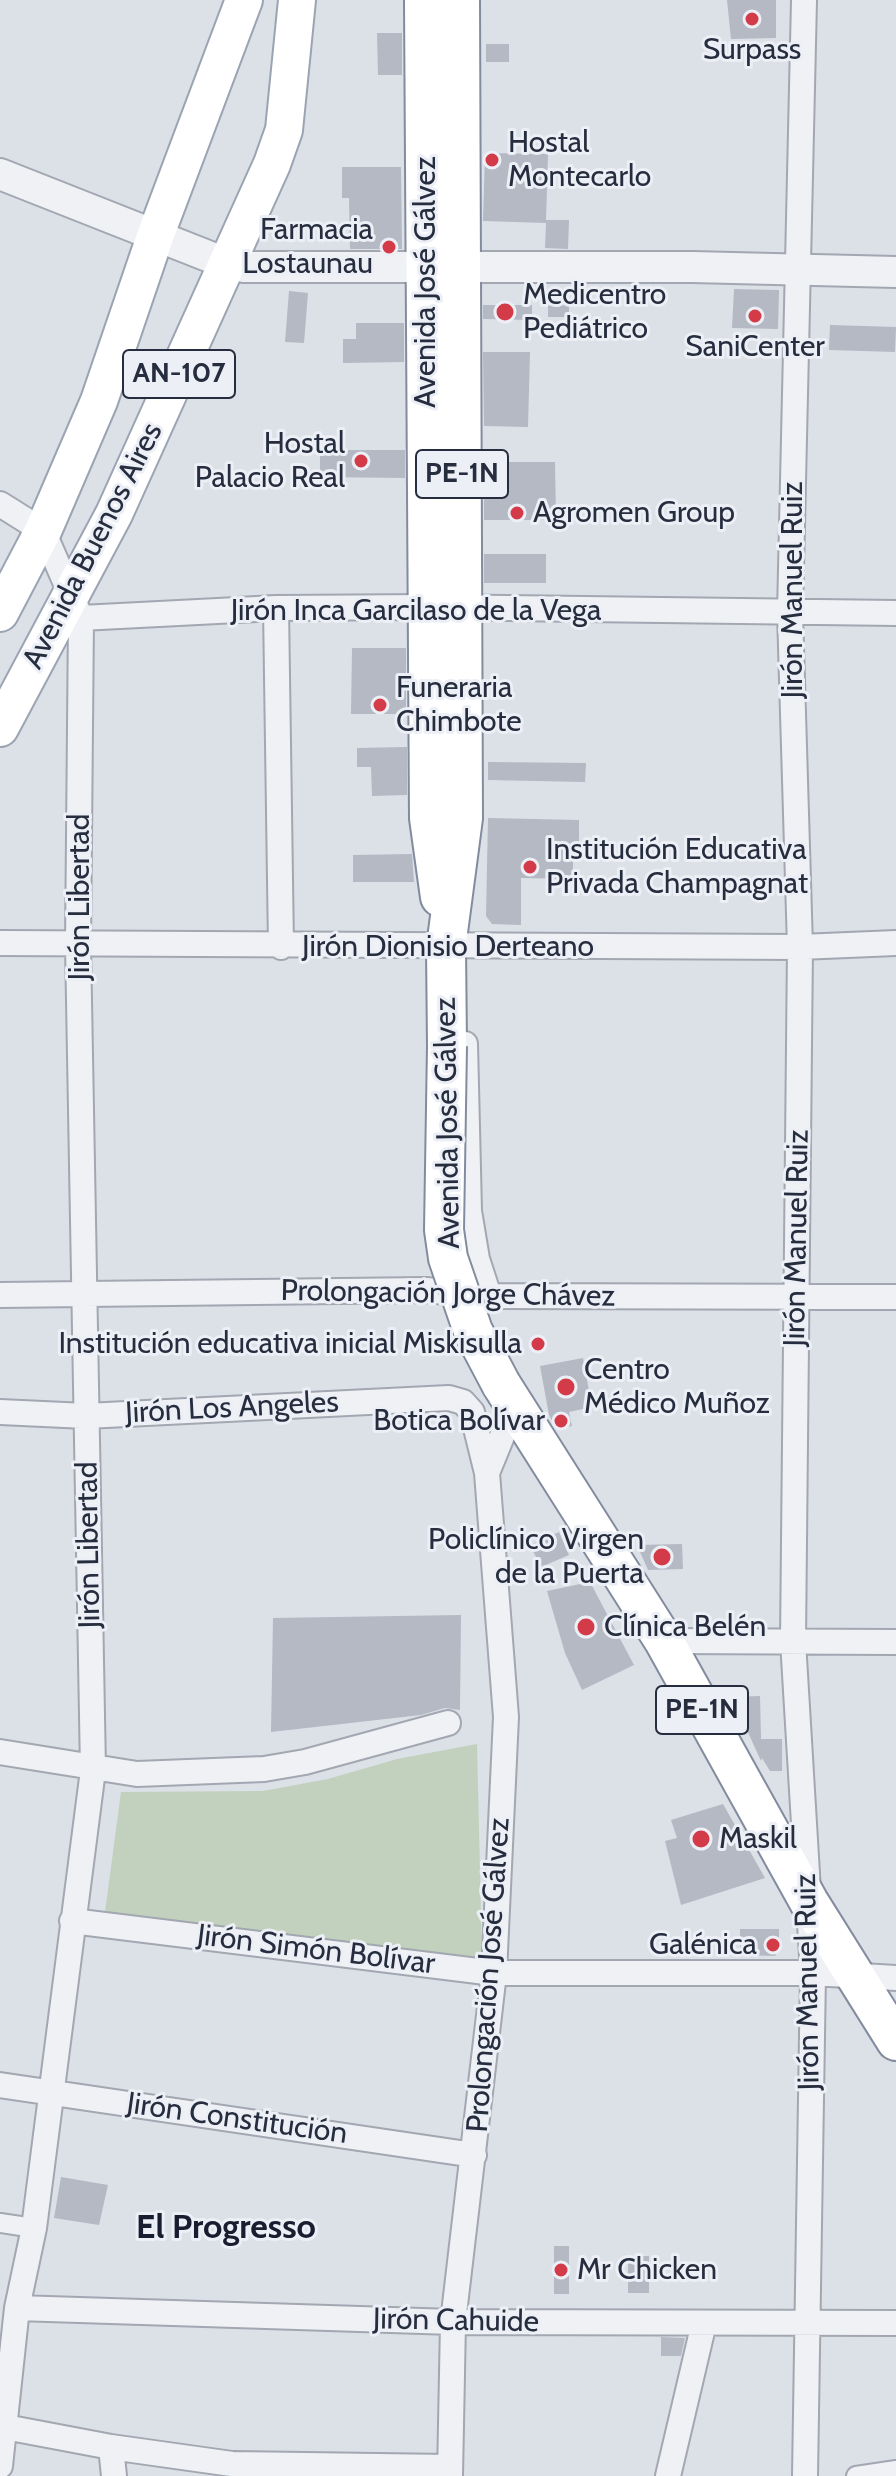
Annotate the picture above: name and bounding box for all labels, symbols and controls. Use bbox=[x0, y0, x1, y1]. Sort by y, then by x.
marker: Surpass bbox=[743, 10, 761, 28]
place label: Surpass bbox=[703, 32, 801, 68]
place label: Hostal Montecarlo bbox=[508, 125, 651, 196]
marker: Hostal Montecarlo bbox=[483, 151, 501, 169]
street label: Avenida José Gálvez bbox=[408, 156, 444, 408]
place label: Farmacia Lostaunau bbox=[242, 212, 373, 282]
marker: Farmacia Lostaunau bbox=[380, 238, 398, 256]
place label: Medicentro Pediátrico bbox=[523, 277, 666, 348]
marker: Medicentro Pediátrico bbox=[494, 301, 516, 323]
marker: SaniCenter bbox=[746, 307, 764, 325]
place label: SaniCenter bbox=[685, 329, 825, 365]
road number: AN-107 bbox=[123, 350, 235, 398]
street label: Avenida Buenos Aires bbox=[15, 417, 171, 675]
place label: Hostal Palacio Real bbox=[195, 426, 345, 496]
road number: PE-1N bbox=[416, 450, 508, 498]
marker: Hostal Palacio Real bbox=[352, 452, 370, 470]
street label: Jirón Manuel Ruiz bbox=[775, 481, 811, 699]
place label: Agromen Group bbox=[533, 495, 735, 531]
marker: Agromen Group bbox=[508, 504, 526, 522]
street label: Jirón Inca Garcilaso de la Vega bbox=[231, 593, 601, 629]
place label: Funeraria Chimbote bbox=[396, 670, 522, 740]
marker: Funeraria Chimbote bbox=[371, 696, 389, 714]
street label: Jirón Libertad bbox=[62, 814, 98, 980]
place label: Institución Educativa Privada Champagnat bbox=[546, 832, 808, 902]
marker: Institución Educativa Privada Champagnat bbox=[521, 858, 539, 876]
street label: Jirón Dionisio Derteano bbox=[302, 929, 594, 965]
street label: Avenida José Gálvez bbox=[428, 997, 468, 1249]
street label: Jirón Manuel Ruiz bbox=[777, 1129, 817, 1347]
street label: Prolongación Jorge Chávez bbox=[280, 1273, 616, 1315]
place label: Institución educativa inicial Miskisulla bbox=[58, 1326, 522, 1362]
marker: Institución educativa inicial Miskisulla bbox=[529, 1335, 547, 1353]
place label: Centro Médico Muñoz bbox=[584, 1352, 770, 1422]
marker: Centro Médico Muñoz bbox=[555, 1376, 577, 1398]
street label: Jirón Los Angeles bbox=[124, 1384, 340, 1432]
place label: Botica Bolívar bbox=[373, 1403, 545, 1439]
marker: Botica Bolívar bbox=[552, 1412, 570, 1430]
street label: Jirón Libertad bbox=[70, 1461, 108, 1629]
place label: Policlínico Virgen de la Puerta bbox=[428, 1522, 644, 1592]
marker: Policlínico Virgen de la Puerta bbox=[651, 1546, 673, 1568]
place label: Clínica Belén bbox=[604, 1609, 766, 1645]
marker: Clínica Belén bbox=[575, 1616, 597, 1638]
road number: PE-1N bbox=[656, 1686, 748, 1734]
street label: Prolongación José Gálvez bbox=[460, 1816, 518, 2134]
place label: Maskil bbox=[719, 1821, 797, 1857]
marker: Maskil bbox=[690, 1828, 712, 1850]
street label: Jirón Manuel Ruiz bbox=[788, 1873, 828, 2091]
street label: Jirón Simón Bolívar bbox=[195, 1918, 437, 1982]
place label: Galénica bbox=[649, 1927, 757, 1963]
marker: Galénica bbox=[764, 1936, 782, 1954]
street label: Jirón Constitución bbox=[125, 2086, 349, 2152]
district label: El Progresso bbox=[136, 2208, 316, 2248]
place label: Mr Chicken bbox=[577, 2252, 717, 2288]
marker: Mr Chicken bbox=[552, 2261, 570, 2279]
street label: Jirón Cahuide bbox=[373, 2302, 539, 2340]

